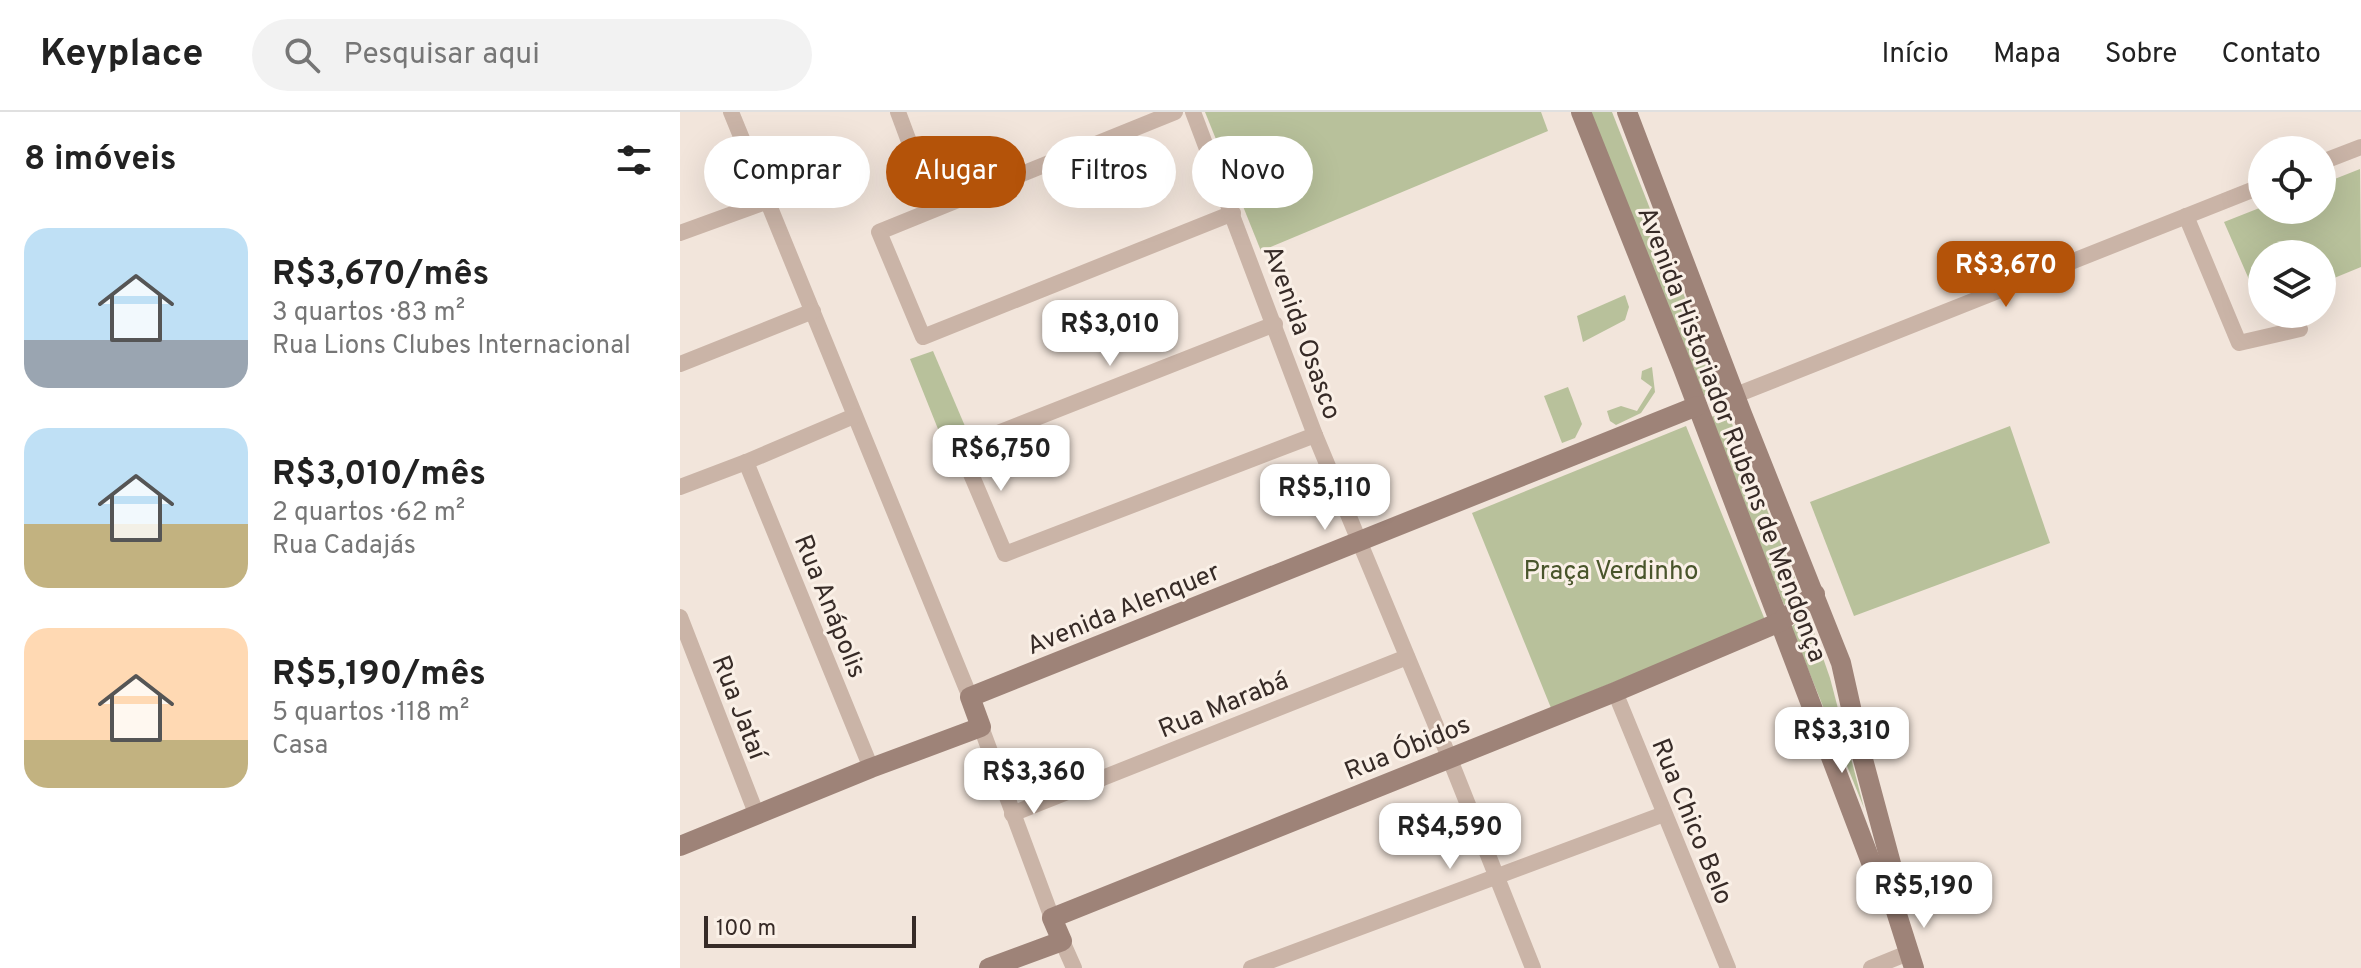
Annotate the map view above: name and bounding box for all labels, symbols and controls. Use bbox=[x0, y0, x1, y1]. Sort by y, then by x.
search box bbox=[252, 19, 812, 91]
text: Keyplace bbox=[40, 31, 204, 80]
icon: search bbox=[280, 33, 324, 77]
text: Pesquisar aqui bbox=[344, 37, 540, 74]
text: Início bbox=[1881, 37, 1949, 73]
text: Mapa bbox=[1993, 37, 2061, 73]
text: Sobre bbox=[2105, 37, 2177, 73]
text: Contato bbox=[2221, 37, 2321, 73]
chip: Comprar bbox=[704, 136, 870, 208]
chip: Alugar bbox=[886, 136, 1026, 208]
chip: Filtros bbox=[1042, 136, 1176, 208]
chip: Novo bbox=[1192, 136, 1313, 208]
map controls bbox=[2248, 136, 2336, 328]
button: locate bbox=[2248, 136, 2336, 224]
icon: filters bbox=[612, 138, 656, 182]
text: 8 imóveis bbox=[24, 139, 177, 182]
street label: Avenida Historiador Rubens de Mendonça bbox=[1628, 203, 1833, 667]
button: layers bbox=[2248, 240, 2336, 328]
street label: Avenida Osasco bbox=[1254, 241, 1347, 424]
pin: R$3,670 bbox=[1932, 241, 2080, 309]
text: R$3,670 bbox=[1955, 250, 2057, 283]
text: R$3,670/mês bbox=[272, 254, 489, 297]
icon: home bbox=[88, 260, 184, 356]
text: 3 quartos · 83 m² bbox=[272, 297, 465, 330]
pin: R$3,010 bbox=[1036, 300, 1184, 368]
text: R$3,010 bbox=[1060, 309, 1160, 342]
text: Rua Lions Clubes Internacional bbox=[272, 330, 631, 363]
pin: R$6,750 bbox=[927, 425, 1075, 493]
text: R$6,750 bbox=[951, 434, 1051, 467]
text: R$3,010/mês bbox=[272, 454, 486, 497]
icon: home bbox=[88, 460, 184, 556]
pin: R$5,110 bbox=[1251, 464, 1399, 532]
text: R$5,110 bbox=[1278, 473, 1372, 506]
text: 2 quartos · 62 m² bbox=[272, 497, 465, 530]
text: Rua Cadajás bbox=[272, 530, 416, 563]
street label: Rua Anápolis bbox=[785, 530, 872, 683]
park label: Praça Verdinho bbox=[1523, 556, 1699, 589]
street label: Avenida Alenquer bbox=[1022, 557, 1225, 664]
street label: Rua Jataí bbox=[703, 651, 773, 767]
text: R$5,190/mês bbox=[272, 654, 486, 697]
icon: home bbox=[88, 660, 184, 756]
street label: Rua Marabá bbox=[1154, 665, 1294, 747]
text: 5 quartos · 118 m² bbox=[272, 697, 469, 730]
street label: Rua Óbidos bbox=[1339, 707, 1476, 789]
pin: R$3,310 bbox=[1768, 707, 1916, 775]
text: R$3,310 bbox=[1793, 716, 1891, 749]
text: Casa bbox=[272, 730, 328, 763]
street label: Rua Chico Belo bbox=[1642, 734, 1739, 910]
pin: R$3,360 bbox=[960, 748, 1108, 816]
text: R$3,360 bbox=[982, 757, 1086, 790]
pin: R$4,590 bbox=[1376, 803, 1524, 871]
text: R$4,590 bbox=[1397, 812, 1503, 845]
pin: R$5,190 bbox=[1850, 862, 1998, 930]
text: R$5,190 bbox=[1874, 871, 1974, 904]
scale bar bbox=[704, 912, 916, 948]
text: 100 m bbox=[716, 916, 776, 943]

